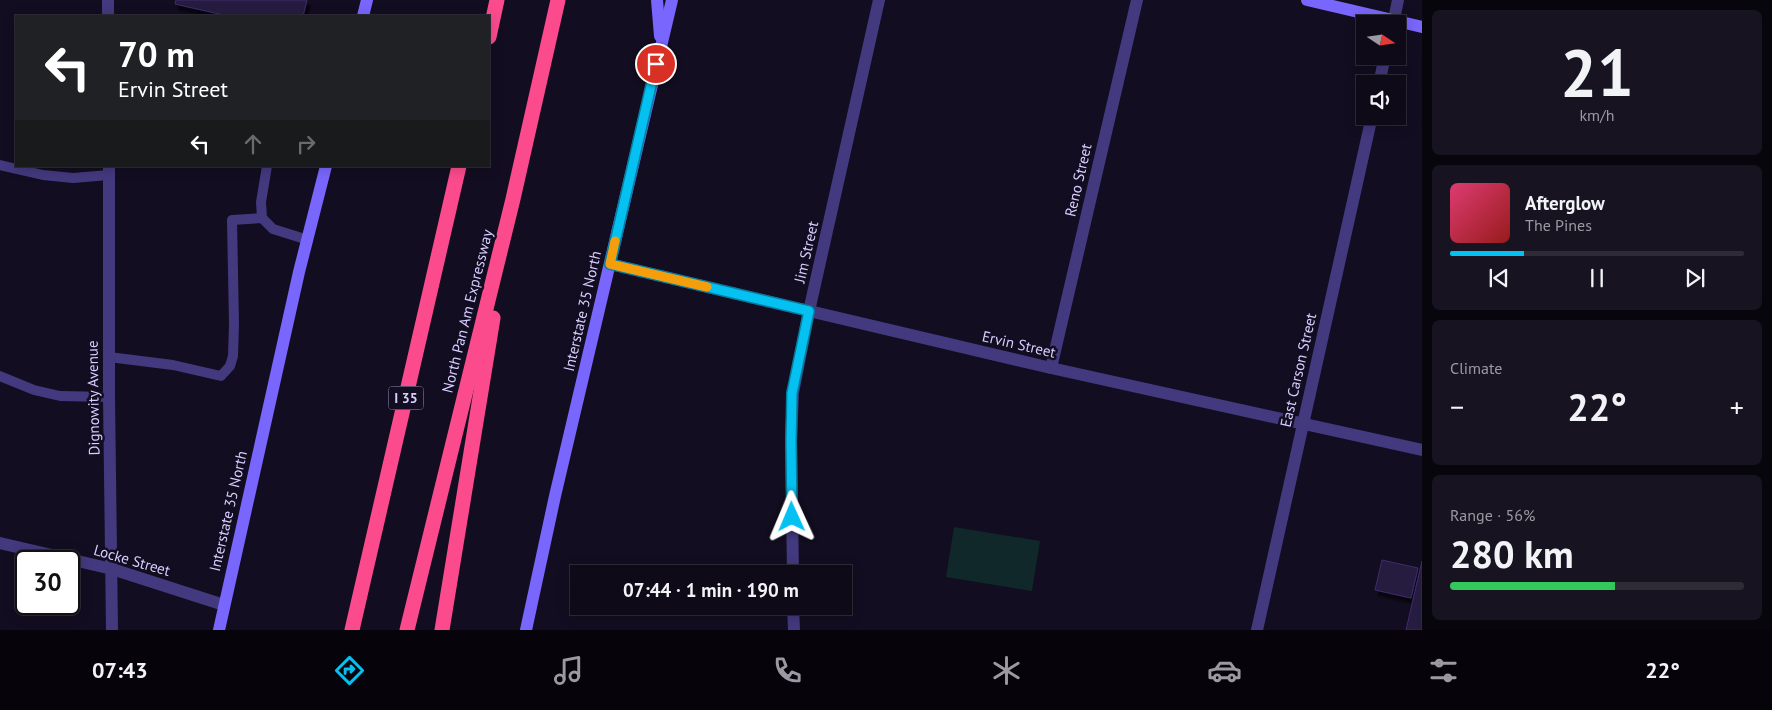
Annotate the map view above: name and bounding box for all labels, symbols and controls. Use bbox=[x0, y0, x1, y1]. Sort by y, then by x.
north arrow bbox=[1356, 15, 1406, 65]
map controls bbox=[1356, 15, 1406, 125]
text: 21 bbox=[1560, 30, 1634, 114]
text: 70 m bbox=[118, 31, 195, 77]
icon: left bbox=[35, 35, 100, 100]
pin bbox=[635, 43, 677, 85]
icon: arrive bbox=[642, 50, 670, 78]
text: Ervin Street bbox=[118, 75, 228, 103]
button: sound bbox=[1356, 75, 1406, 125]
text: km/h bbox=[1579, 105, 1615, 125]
icon: left bbox=[186, 130, 214, 158]
icon: ahead bbox=[239, 130, 267, 158]
icon: right bbox=[292, 130, 320, 158]
street label: Reno Street bbox=[1060, 142, 1096, 218]
text: Afterglow bbox=[1525, 191, 1605, 215]
text: The Pines bbox=[1525, 215, 1592, 235]
street label: Jim Street bbox=[789, 219, 822, 286]
street label: North Pan Am Expressway bbox=[438, 227, 497, 395]
street label: Interstate 35 North bbox=[559, 249, 605, 373]
icon: previous bbox=[1485, 264, 1513, 292]
icon: pause bbox=[1583, 264, 1611, 292]
icon: next bbox=[1681, 264, 1709, 292]
street label: East Carson Street bbox=[1276, 311, 1320, 429]
street label: Ervin Street bbox=[980, 326, 1058, 362]
street label: Dignowity Avenue bbox=[82, 340, 104, 456]
text: Climate bbox=[1450, 358, 1502, 378]
text: 22° bbox=[1567, 382, 1627, 431]
road number: I 35 bbox=[388, 386, 424, 409]
text: − bbox=[1450, 388, 1464, 425]
text: + bbox=[1730, 388, 1744, 425]
street label: Interstate 35 North bbox=[205, 449, 251, 573]
position arrow bbox=[765, 490, 817, 542]
text: Range · 56% bbox=[1450, 505, 1535, 525]
text: 280 km bbox=[1450, 529, 1574, 578]
street label: Locke Street bbox=[92, 540, 172, 580]
speed limit sign: 30 bbox=[15, 550, 80, 615]
text: 07:44 · 1 min · 190 m bbox=[623, 578, 799, 602]
icon: directions bbox=[332, 653, 367, 688]
icon: music bbox=[551, 653, 586, 688]
icon: phone bbox=[770, 653, 805, 688]
icon: climate bbox=[989, 653, 1024, 688]
icon: car bbox=[1207, 653, 1242, 688]
icon: filters bbox=[1426, 653, 1461, 688]
text: 07:43 bbox=[92, 656, 148, 684]
text: 22° bbox=[1645, 656, 1680, 684]

